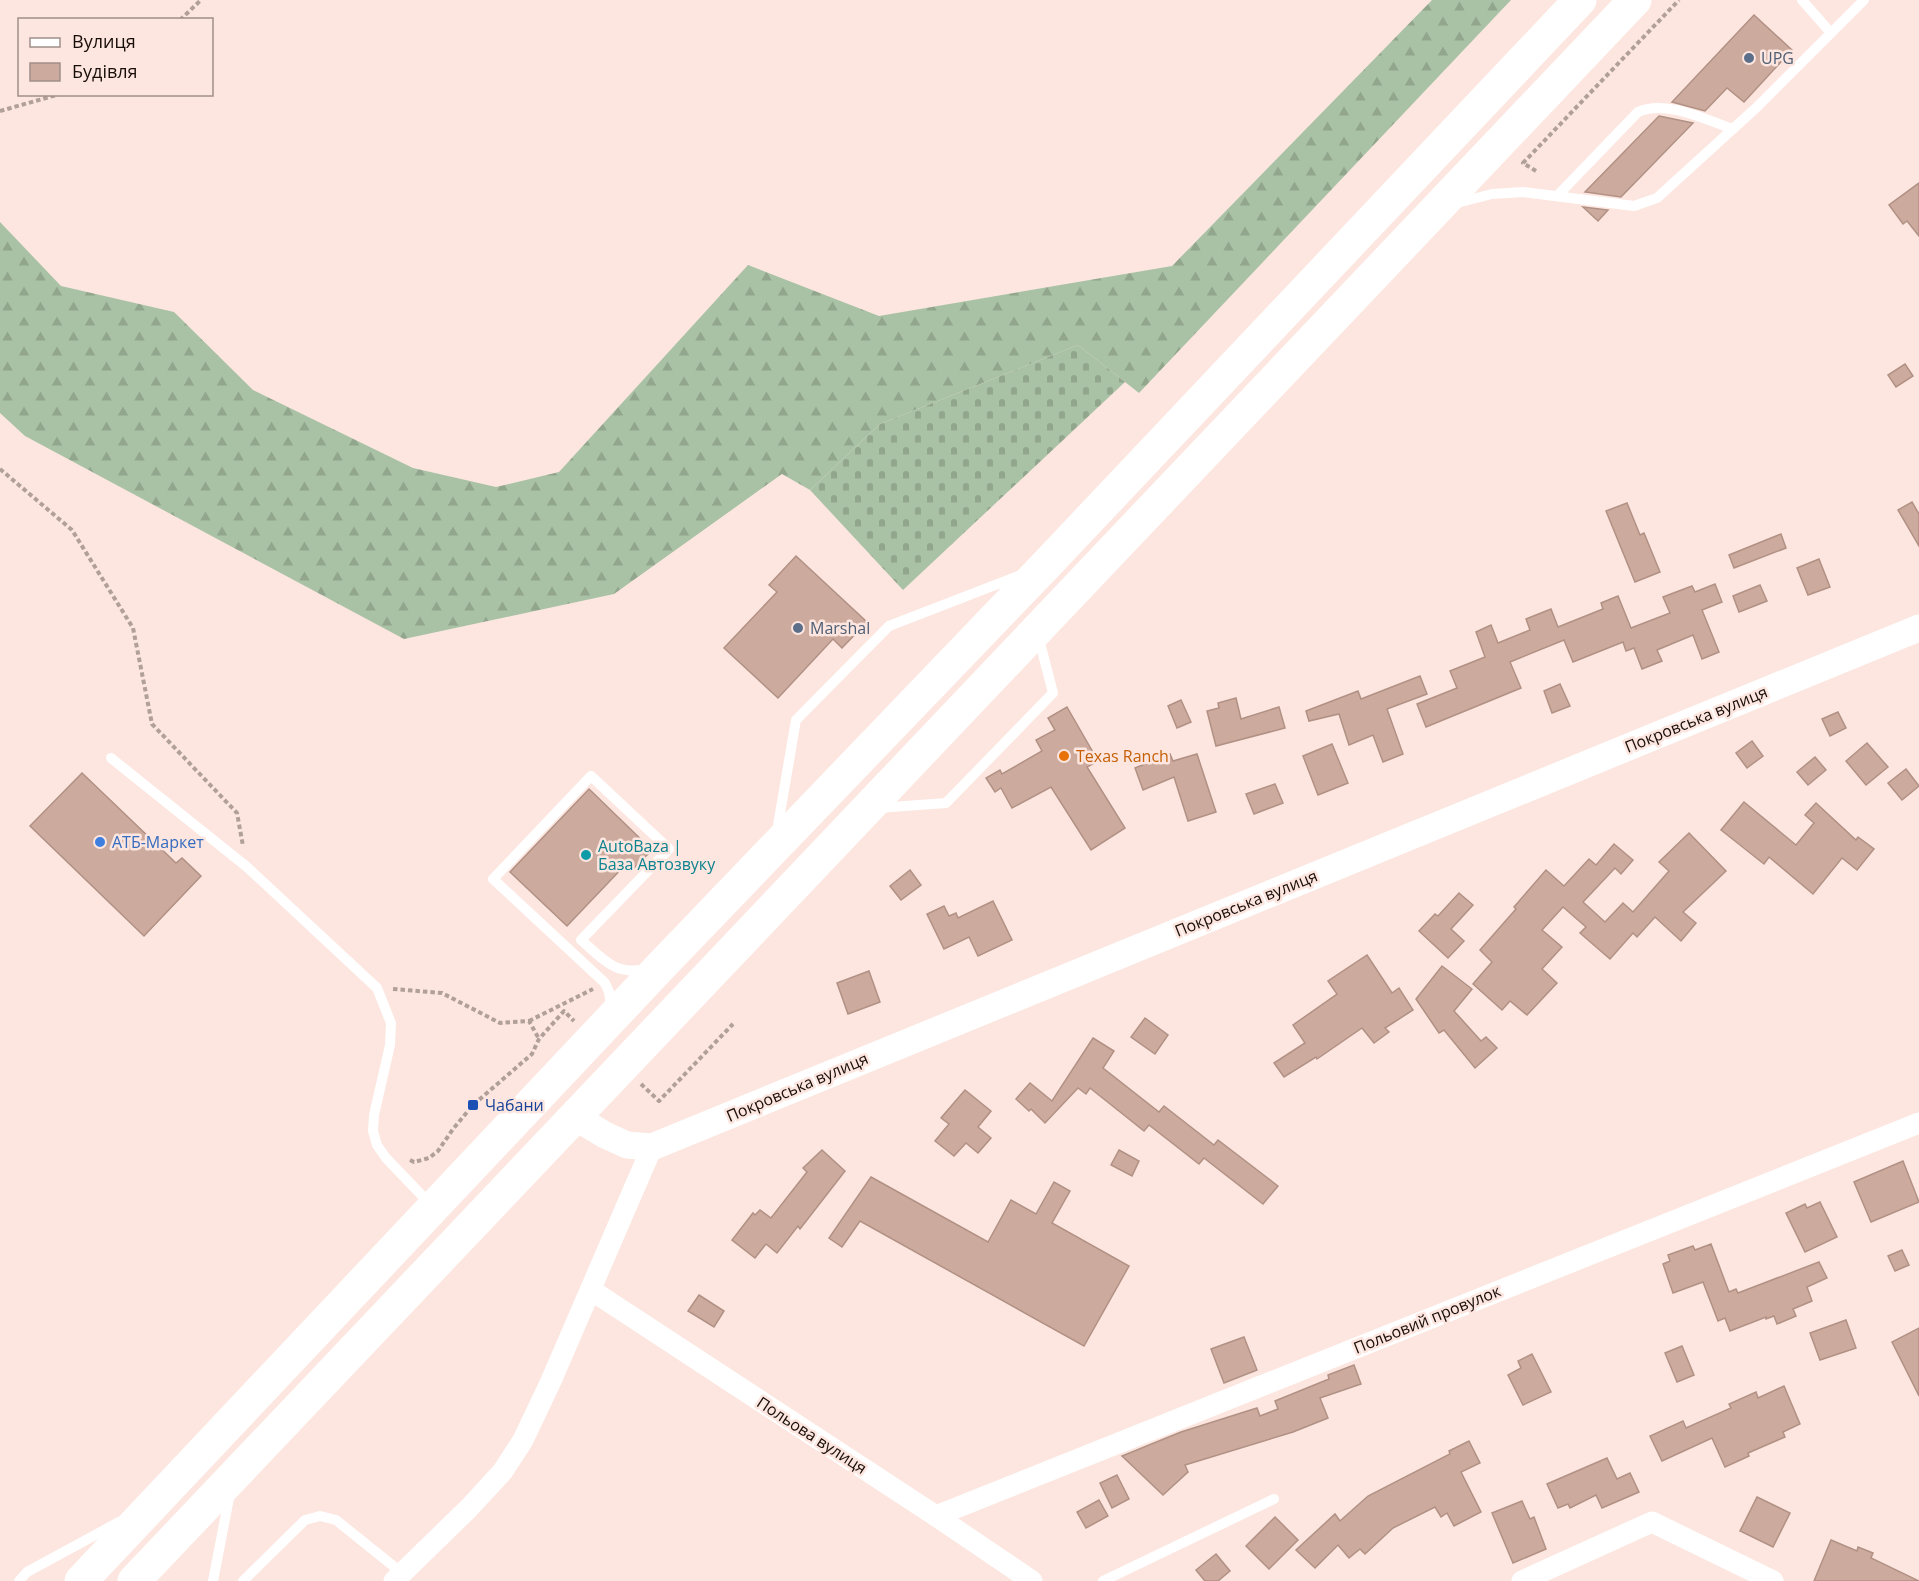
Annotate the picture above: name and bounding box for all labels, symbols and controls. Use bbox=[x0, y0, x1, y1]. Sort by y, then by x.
legend bbox=[18, 18, 213, 96]
text: Вулиця bbox=[72, 29, 136, 53]
place label: UPG bbox=[1761, 47, 1794, 69]
marker: UPG bbox=[1742, 51, 1756, 65]
text: Будівля bbox=[72, 59, 138, 83]
place label: Marshal bbox=[810, 617, 870, 639]
marker: Marshal bbox=[791, 621, 805, 635]
street label: Покровська вулиця bbox=[1621, 680, 1771, 758]
place label: Texas Ranch bbox=[1076, 745, 1169, 767]
marker: Texas Ranch bbox=[1057, 749, 1071, 763]
place label: АТБ-Маркет bbox=[112, 831, 204, 853]
marker: АТБ-Маркет bbox=[93, 835, 107, 849]
place label: AutoBaza | База Автозвуку bbox=[598, 835, 716, 875]
marker: AutoBaza | База Автозвуку bbox=[579, 848, 593, 862]
street label: Покровська вулиця bbox=[1171, 864, 1321, 942]
street label: Покровська вулиця bbox=[723, 1047, 871, 1127]
place label: Чабани bbox=[485, 1094, 544, 1116]
marker: Чабани bbox=[466, 1098, 480, 1112]
street label: Польовий провулок bbox=[1350, 1279, 1504, 1359]
street label: Польова вулиця bbox=[753, 1391, 871, 1479]

